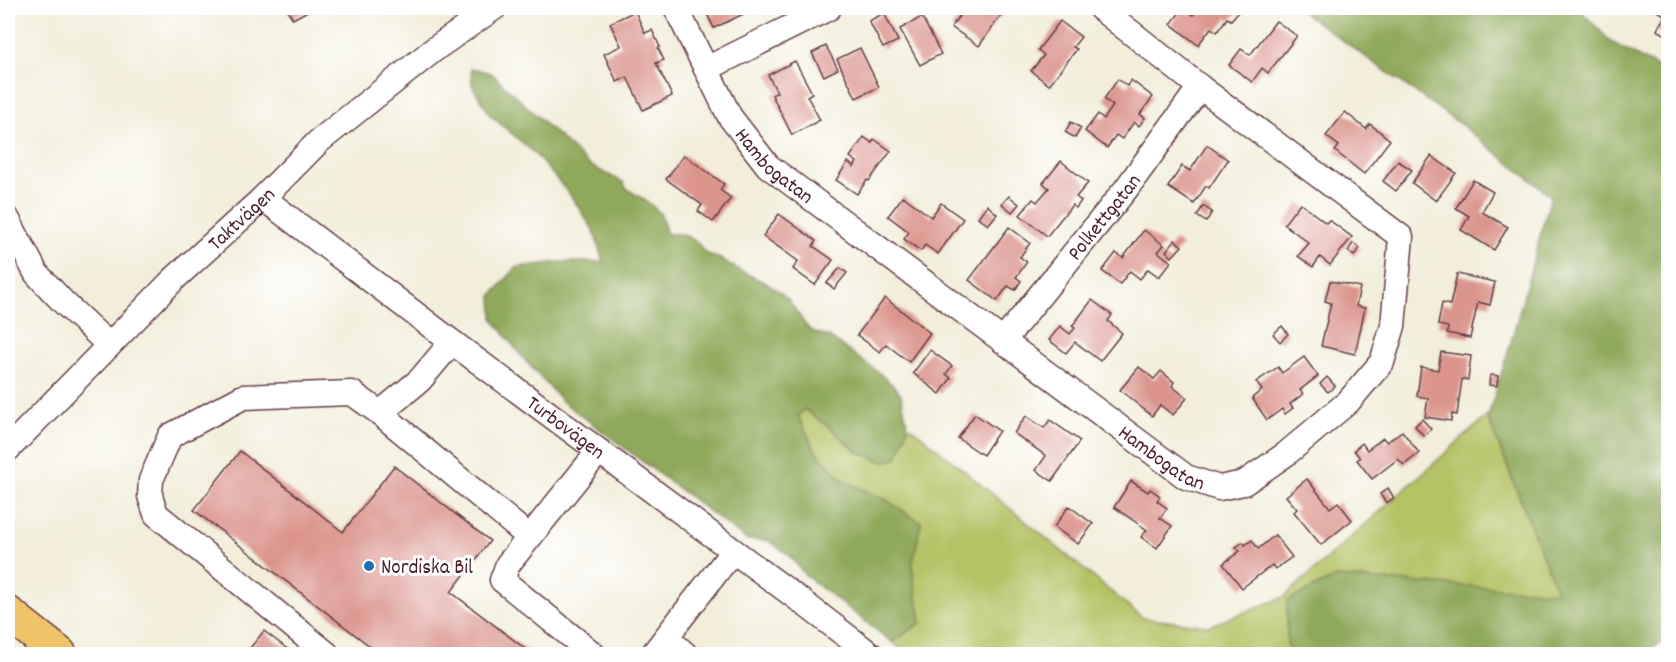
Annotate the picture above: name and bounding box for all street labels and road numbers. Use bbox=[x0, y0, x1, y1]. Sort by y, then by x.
street label: Hambogatan bbox=[726, 123, 819, 213]
street label: Polkettgatan bbox=[1062, 169, 1150, 268]
street label: Taktvägen bbox=[202, 182, 284, 259]
street label: Turbovägen bbox=[519, 390, 610, 468]
street label: Hambogatan bbox=[1111, 419, 1208, 500]

